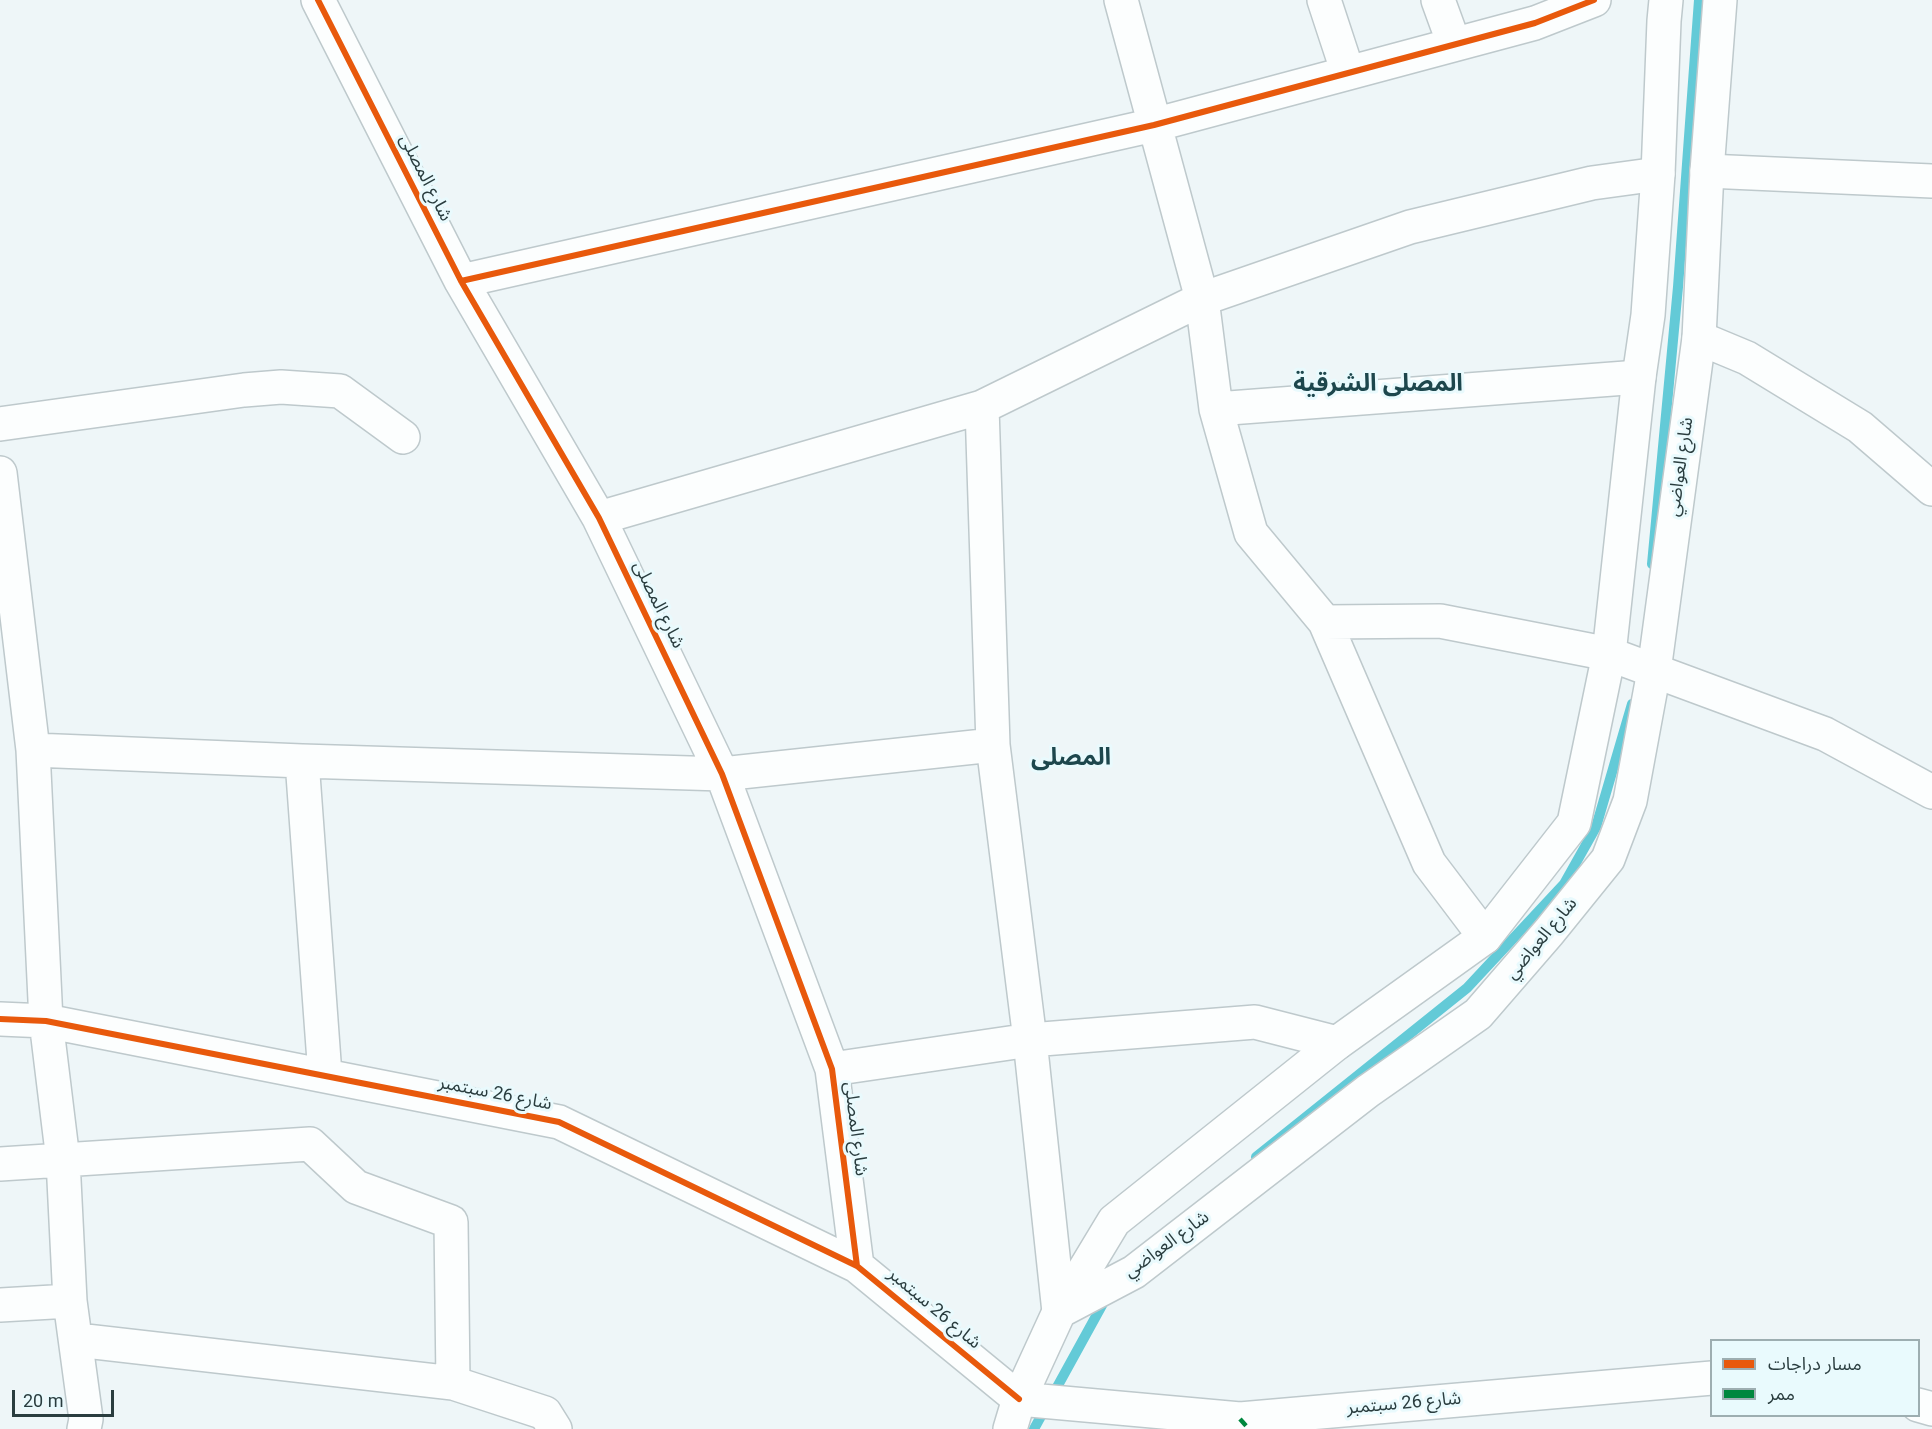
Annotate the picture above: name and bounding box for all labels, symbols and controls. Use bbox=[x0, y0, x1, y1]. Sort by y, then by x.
street label: شارع المصلى bbox=[394, 131, 456, 225]
district label: المصلى الشرقية bbox=[1293, 371, 1463, 399]
street label: شارع العواضي bbox=[1663, 416, 1699, 518]
street label: شارع المصلى bbox=[628, 558, 688, 652]
district label: المصلى bbox=[1031, 745, 1111, 773]
street label: شارع العواضي bbox=[1502, 894, 1582, 984]
street label: شارع 26 سبتمبر bbox=[437, 1072, 553, 1116]
street label: شارع المصلى bbox=[839, 1081, 871, 1177]
street label: شارع العواضي bbox=[1120, 1207, 1214, 1283]
street label: شارع 26 سبتمبر bbox=[883, 1264, 985, 1354]
legend bbox=[1710, 1339, 1920, 1417]
text: مسار دراجات bbox=[1768, 1353, 1862, 1374]
scale bar bbox=[15, 1378, 117, 1416]
text: ممر bbox=[1768, 1383, 1795, 1404]
street label: شارع 26 سبتمبر bbox=[1346, 1388, 1462, 1420]
text: 20 m bbox=[23, 1390, 63, 1411]

